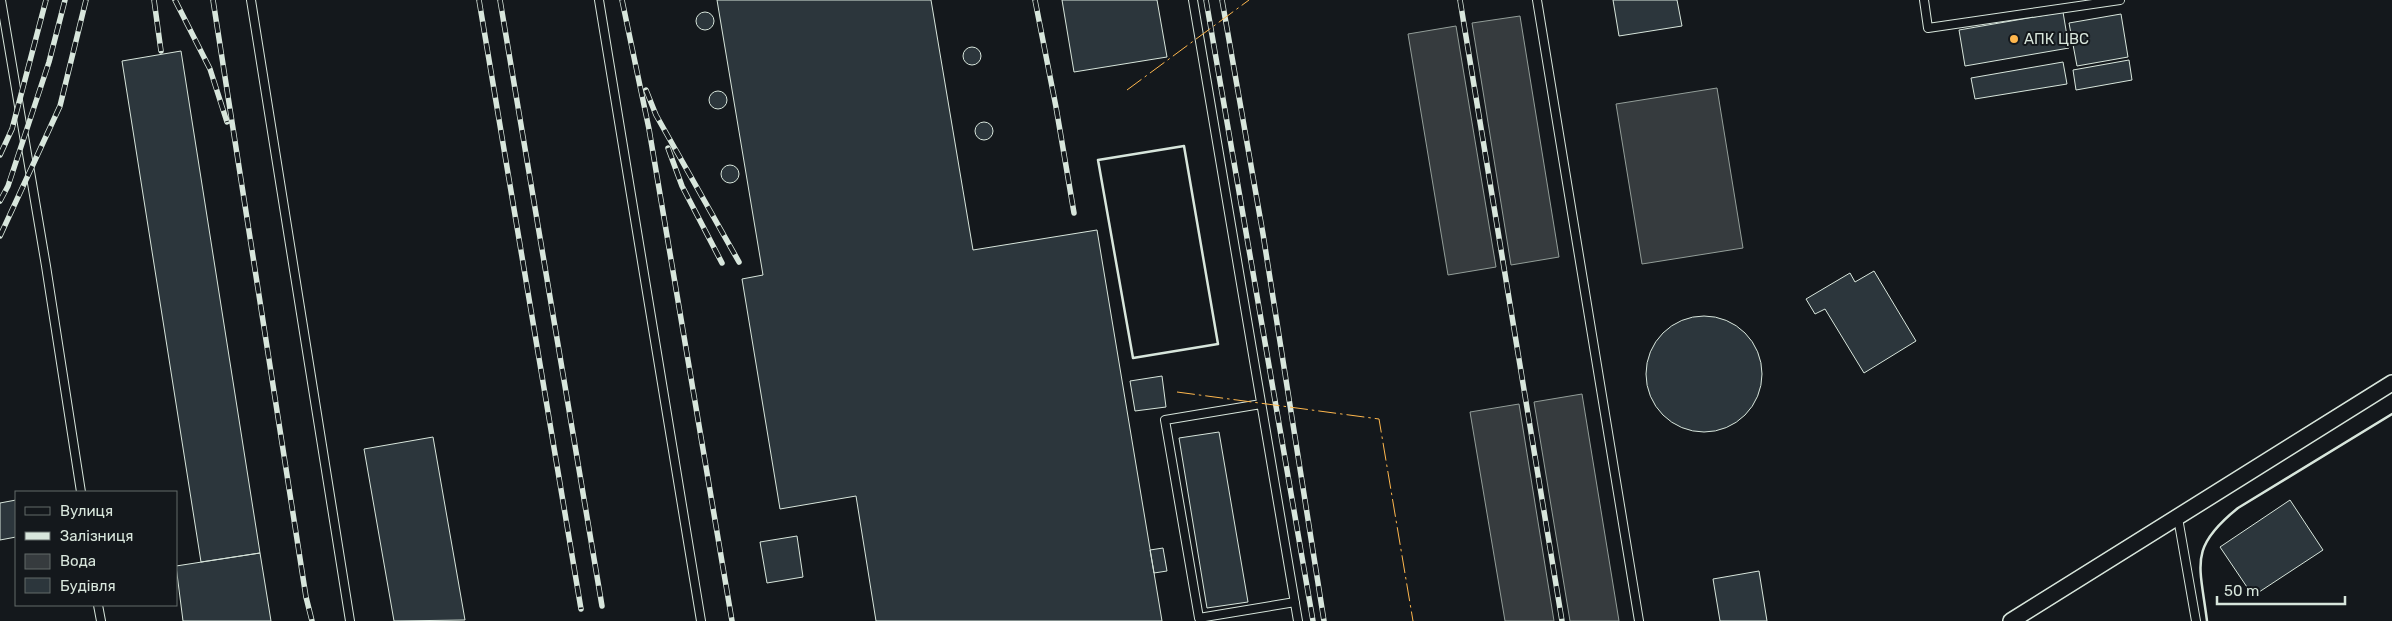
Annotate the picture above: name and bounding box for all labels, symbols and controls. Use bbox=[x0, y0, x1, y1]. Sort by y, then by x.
place label: АПК ЦВС bbox=[2024, 30, 2089, 48]
marker: АПК ЦВС bbox=[2008, 33, 2020, 45]
legend bbox=[15, 491, 178, 606]
text: Вулиця bbox=[60, 502, 113, 520]
text: Залізниця bbox=[60, 527, 133, 545]
text: Вода bbox=[60, 552, 96, 570]
scale bar bbox=[2217, 574, 2344, 606]
text: Будівля bbox=[60, 577, 116, 595]
text: 50 m bbox=[2224, 582, 2259, 600]

